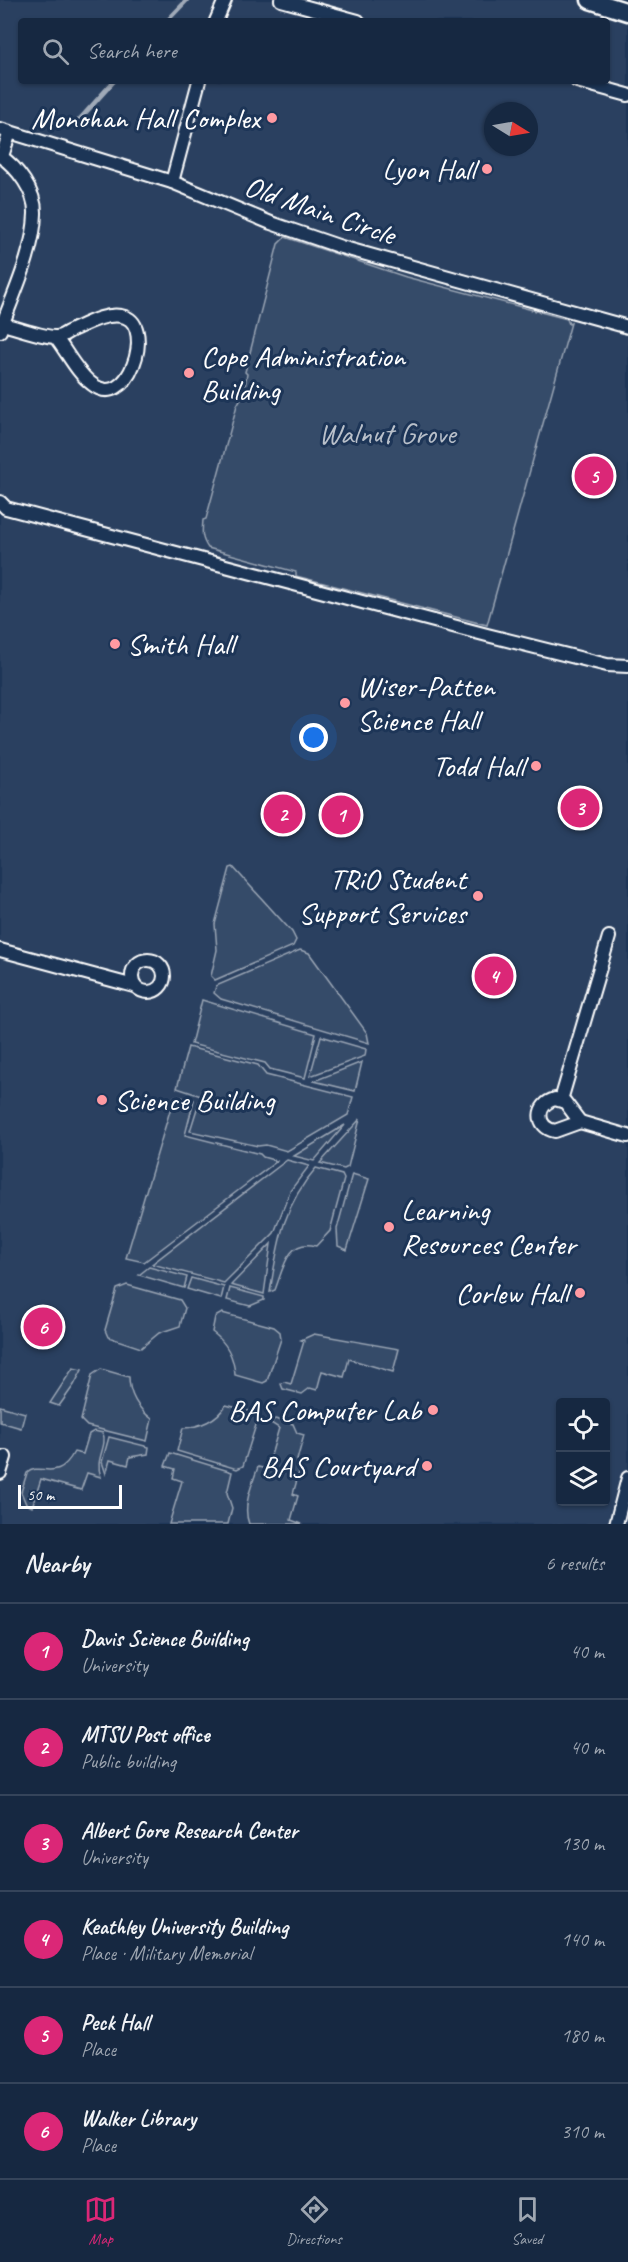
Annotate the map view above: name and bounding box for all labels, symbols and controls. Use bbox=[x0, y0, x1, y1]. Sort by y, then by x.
search box bbox=[18, 18, 610, 84]
icon: search bbox=[39, 35, 72, 68]
text: Search here bbox=[87, 37, 177, 65]
place label: Monohan Hall Complex bbox=[31, 99, 263, 137]
north arrow bbox=[484, 102, 538, 156]
marker: Monohan Hall Complex bbox=[265, 111, 279, 125]
place label: Lyon Hall bbox=[382, 150, 480, 188]
marker: Lyon Hall bbox=[480, 162, 494, 176]
street label: Old Main Circle bbox=[240, 166, 402, 254]
place label: Cope Administration Building bbox=[201, 337, 407, 409]
marker: Cope Administration Building bbox=[182, 366, 196, 380]
park label: Walnut Grove bbox=[318, 414, 458, 452]
pin: 5 bbox=[574, 454, 614, 498]
place label: Smith Hall bbox=[127, 625, 239, 663]
marker: Smith Hall bbox=[108, 637, 122, 651]
place label: Wiser-Patten Science Hall bbox=[357, 667, 496, 739]
marker: Wiser-Patten Science Hall bbox=[338, 696, 352, 710]
your location bbox=[299, 723, 328, 752]
place label: Todd Hall bbox=[432, 747, 529, 785]
marker: Todd Hall bbox=[529, 759, 543, 773]
pin: 3 bbox=[560, 786, 600, 830]
pin: 2 bbox=[264, 792, 302, 836]
pin: 1 bbox=[322, 792, 360, 838]
place label: TRiO Student Support Services bbox=[298, 860, 469, 932]
marker: TRiO Student Support Services bbox=[471, 889, 485, 903]
pin: 4 bbox=[474, 954, 514, 998]
place label: Science Building bbox=[114, 1081, 276, 1119]
marker: Science Building bbox=[95, 1093, 109, 1107]
place label: Learning Resources Center bbox=[401, 1191, 579, 1263]
marker: Learning Resources Center bbox=[382, 1220, 396, 1234]
place label: Corlew Hall bbox=[456, 1274, 573, 1312]
marker: Corlew Hall bbox=[573, 1286, 587, 1300]
pin: 6 bbox=[24, 1304, 63, 1350]
place label: BAS Computer Lab bbox=[228, 1391, 423, 1429]
map controls bbox=[556, 1398, 610, 1506]
button: locate bbox=[556, 1398, 610, 1452]
marker: BAS Computer Lab bbox=[426, 1403, 440, 1417]
place label: BAS Courtyard bbox=[261, 1447, 419, 1485]
button: layers bbox=[556, 1452, 610, 1506]
marker: BAS Courtyard bbox=[420, 1459, 434, 1473]
scale bar bbox=[18, 1482, 122, 1510]
text: 50 m bbox=[27, 1485, 54, 1505]
text: Nearby bbox=[24, 1547, 89, 1580]
text: 6 results bbox=[545, 1551, 604, 1576]
text: Davis Science Building bbox=[81, 1625, 249, 1653]
text: 1 bbox=[39, 1639, 48, 1664]
text: 40 m bbox=[570, 1639, 604, 1664]
text: University bbox=[81, 1653, 148, 1678]
text: MTSU Post office bbox=[81, 1721, 210, 1749]
text: 2 bbox=[39, 1735, 48, 1760]
text: 40 m bbox=[570, 1735, 604, 1760]
text: Public building bbox=[81, 1749, 176, 1774]
text: Albert Gore Research Center bbox=[81, 1817, 298, 1845]
text: 3 bbox=[39, 1831, 48, 1856]
text: 130 m bbox=[561, 1831, 604, 1856]
text: University bbox=[81, 1845, 148, 1870]
text: Keathley University Building bbox=[81, 1913, 288, 1941]
text: 4 bbox=[39, 1927, 48, 1952]
text: 140 m bbox=[561, 1927, 604, 1952]
text: Place · Military Memorial bbox=[81, 1941, 252, 1966]
text: Peck Hall bbox=[81, 2009, 149, 2037]
text: 5 bbox=[39, 2023, 48, 2048]
text: 180 m bbox=[561, 2023, 604, 2048]
text: Place bbox=[81, 2037, 116, 2062]
text: Walker Library bbox=[81, 2105, 196, 2133]
text: 6 bbox=[39, 2119, 48, 2144]
text: 310 m bbox=[561, 2119, 604, 2144]
text: Place bbox=[81, 2133, 116, 2158]
tab: Map bbox=[84, 2193, 117, 2249]
tab: Directions bbox=[286, 2193, 342, 2249]
tab: Saved bbox=[511, 2193, 544, 2249]

